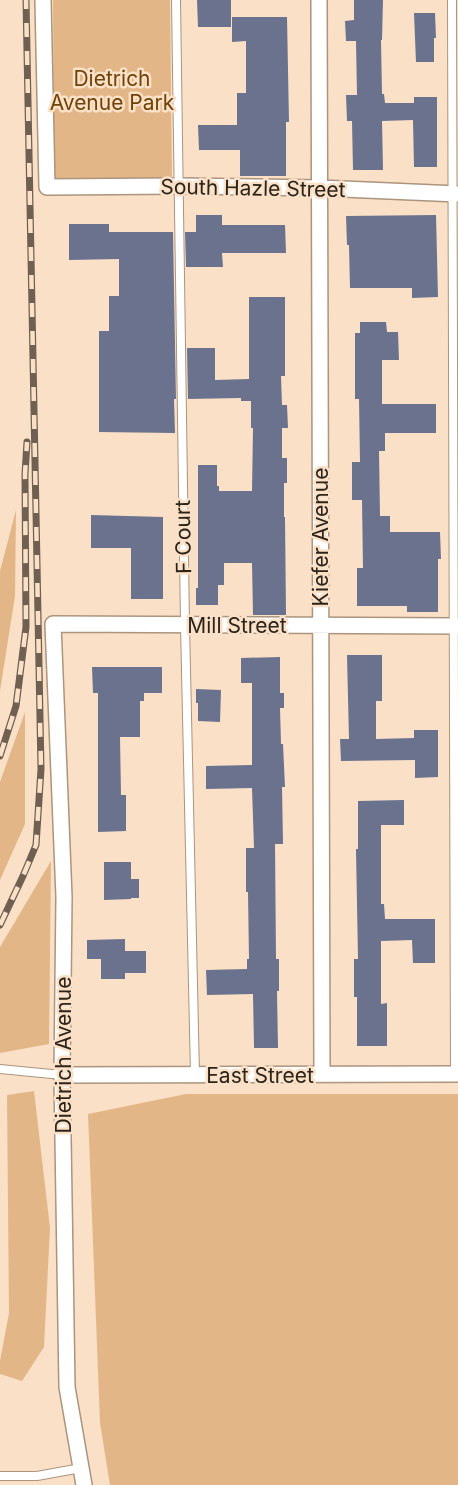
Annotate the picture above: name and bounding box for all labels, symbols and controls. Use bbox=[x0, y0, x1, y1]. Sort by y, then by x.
park label: Dietrich Avenue Park bbox=[50, 66, 175, 115]
street label: South Hazle Street bbox=[160, 174, 346, 202]
street label: Kiefer Avenue bbox=[308, 468, 333, 606]
street label: F Court bbox=[170, 500, 196, 574]
street label: Mill Street bbox=[187, 613, 287, 638]
street label: Dietrich Avenue bbox=[51, 977, 76, 1133]
street label: East Street bbox=[206, 1063, 314, 1088]

